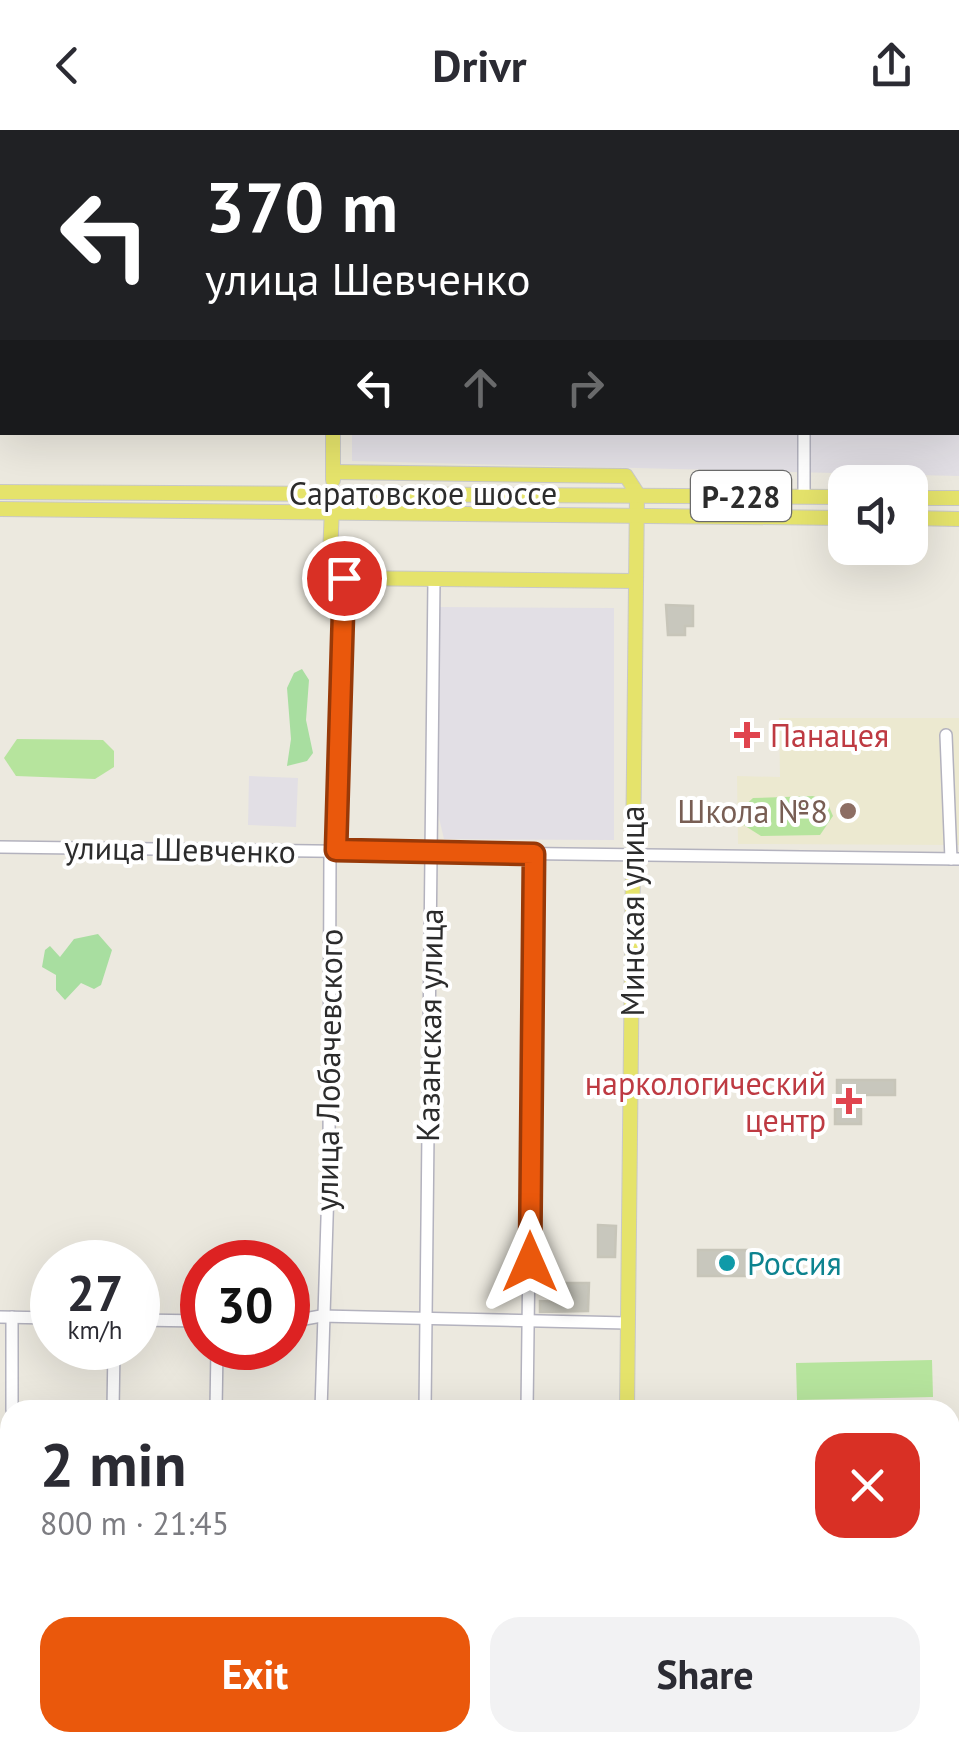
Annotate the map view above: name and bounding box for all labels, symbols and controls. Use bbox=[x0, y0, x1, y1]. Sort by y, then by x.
text: Drivr bbox=[432, 36, 527, 94]
icon: back bbox=[40, 38, 95, 93]
icon: share bbox=[864, 38, 919, 93]
text: 370 m bbox=[205, 161, 398, 251]
icon: left bbox=[40, 170, 170, 300]
text: улица Шевченко bbox=[205, 249, 531, 307]
icon: left bbox=[348, 360, 403, 415]
icon: ahead bbox=[453, 360, 508, 415]
icon: right bbox=[558, 360, 613, 415]
map controls bbox=[828, 465, 928, 565]
button: sound bbox=[828, 465, 928, 565]
road number: Р-228 bbox=[691, 471, 791, 521]
street label: Саратовское шоссе bbox=[289, 472, 557, 514]
pin bbox=[302, 536, 387, 621]
icon: arrive bbox=[317, 551, 372, 606]
place label: Панацея bbox=[770, 714, 889, 756]
marker: Панацея bbox=[734, 722, 760, 748]
place label: Школа №8 bbox=[677, 790, 828, 832]
marker: Школа №8 bbox=[837, 800, 859, 822]
street label: Минская улица bbox=[611, 806, 653, 1016]
street label: улица Шевченко bbox=[64, 826, 296, 872]
street label: Казанская улица bbox=[406, 908, 452, 1142]
street label: улица Лобачевского bbox=[305, 928, 351, 1212]
place label: наркологический центр bbox=[585, 1062, 826, 1141]
marker: наркологический центр bbox=[836, 1088, 862, 1114]
position arrow bbox=[478, 1210, 582, 1314]
speed limit sign: 30 bbox=[180, 1240, 310, 1370]
place label: Россия bbox=[747, 1242, 842, 1284]
marker: Россия bbox=[716, 1252, 738, 1274]
text: 27 bbox=[67, 1260, 123, 1325]
text: km/h bbox=[68, 1314, 122, 1346]
text: 2 min bbox=[40, 1425, 186, 1503]
button: close bbox=[815, 1433, 920, 1538]
text: 800 m · 21:45 bbox=[40, 1502, 229, 1544]
button: Exit bbox=[40, 1617, 470, 1732]
button: Share bbox=[490, 1617, 920, 1732]

